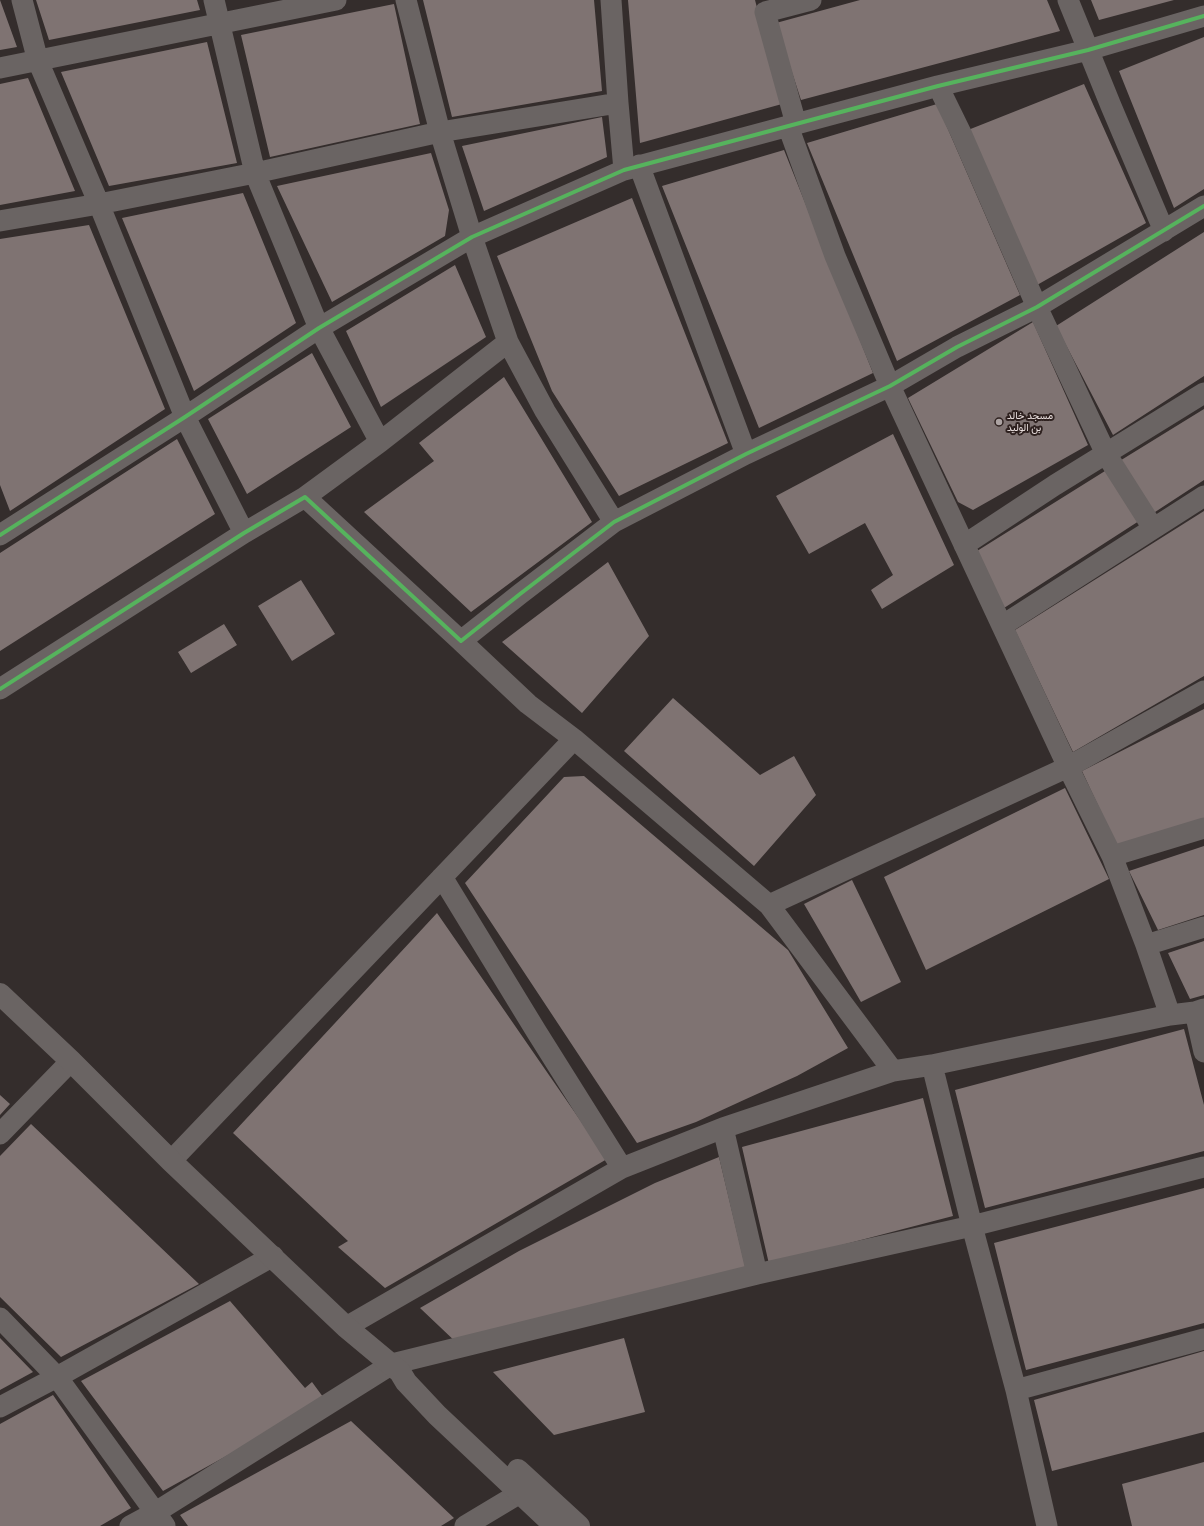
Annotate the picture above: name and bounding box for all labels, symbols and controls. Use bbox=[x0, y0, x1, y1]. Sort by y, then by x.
place label: مسجد خالد بن الوليد bbox=[1007, 410, 1053, 434]
marker: مسجد خالد بن الوليد bbox=[994, 417, 1004, 427]

